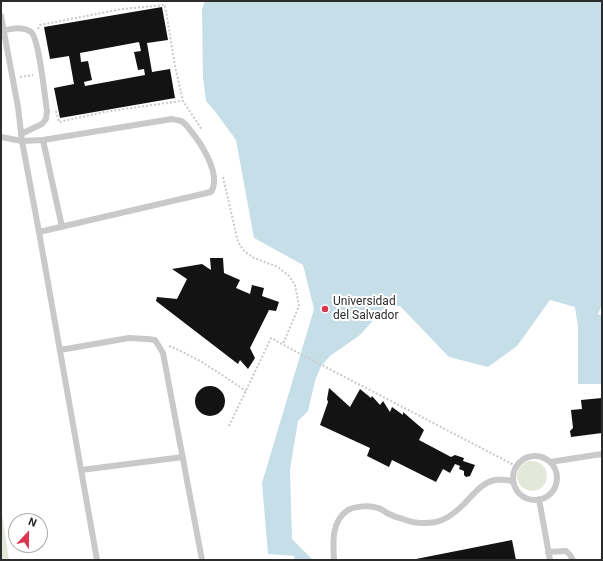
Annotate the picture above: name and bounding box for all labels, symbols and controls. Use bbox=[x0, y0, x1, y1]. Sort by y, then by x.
place label: Universidad del Salvador bbox=[333, 295, 399, 323]
marker: Universidad del Salvador bbox=[320, 304, 330, 314]
north arrow bbox=[8, 513, 48, 553]
text: N bbox=[26, 515, 38, 530]

